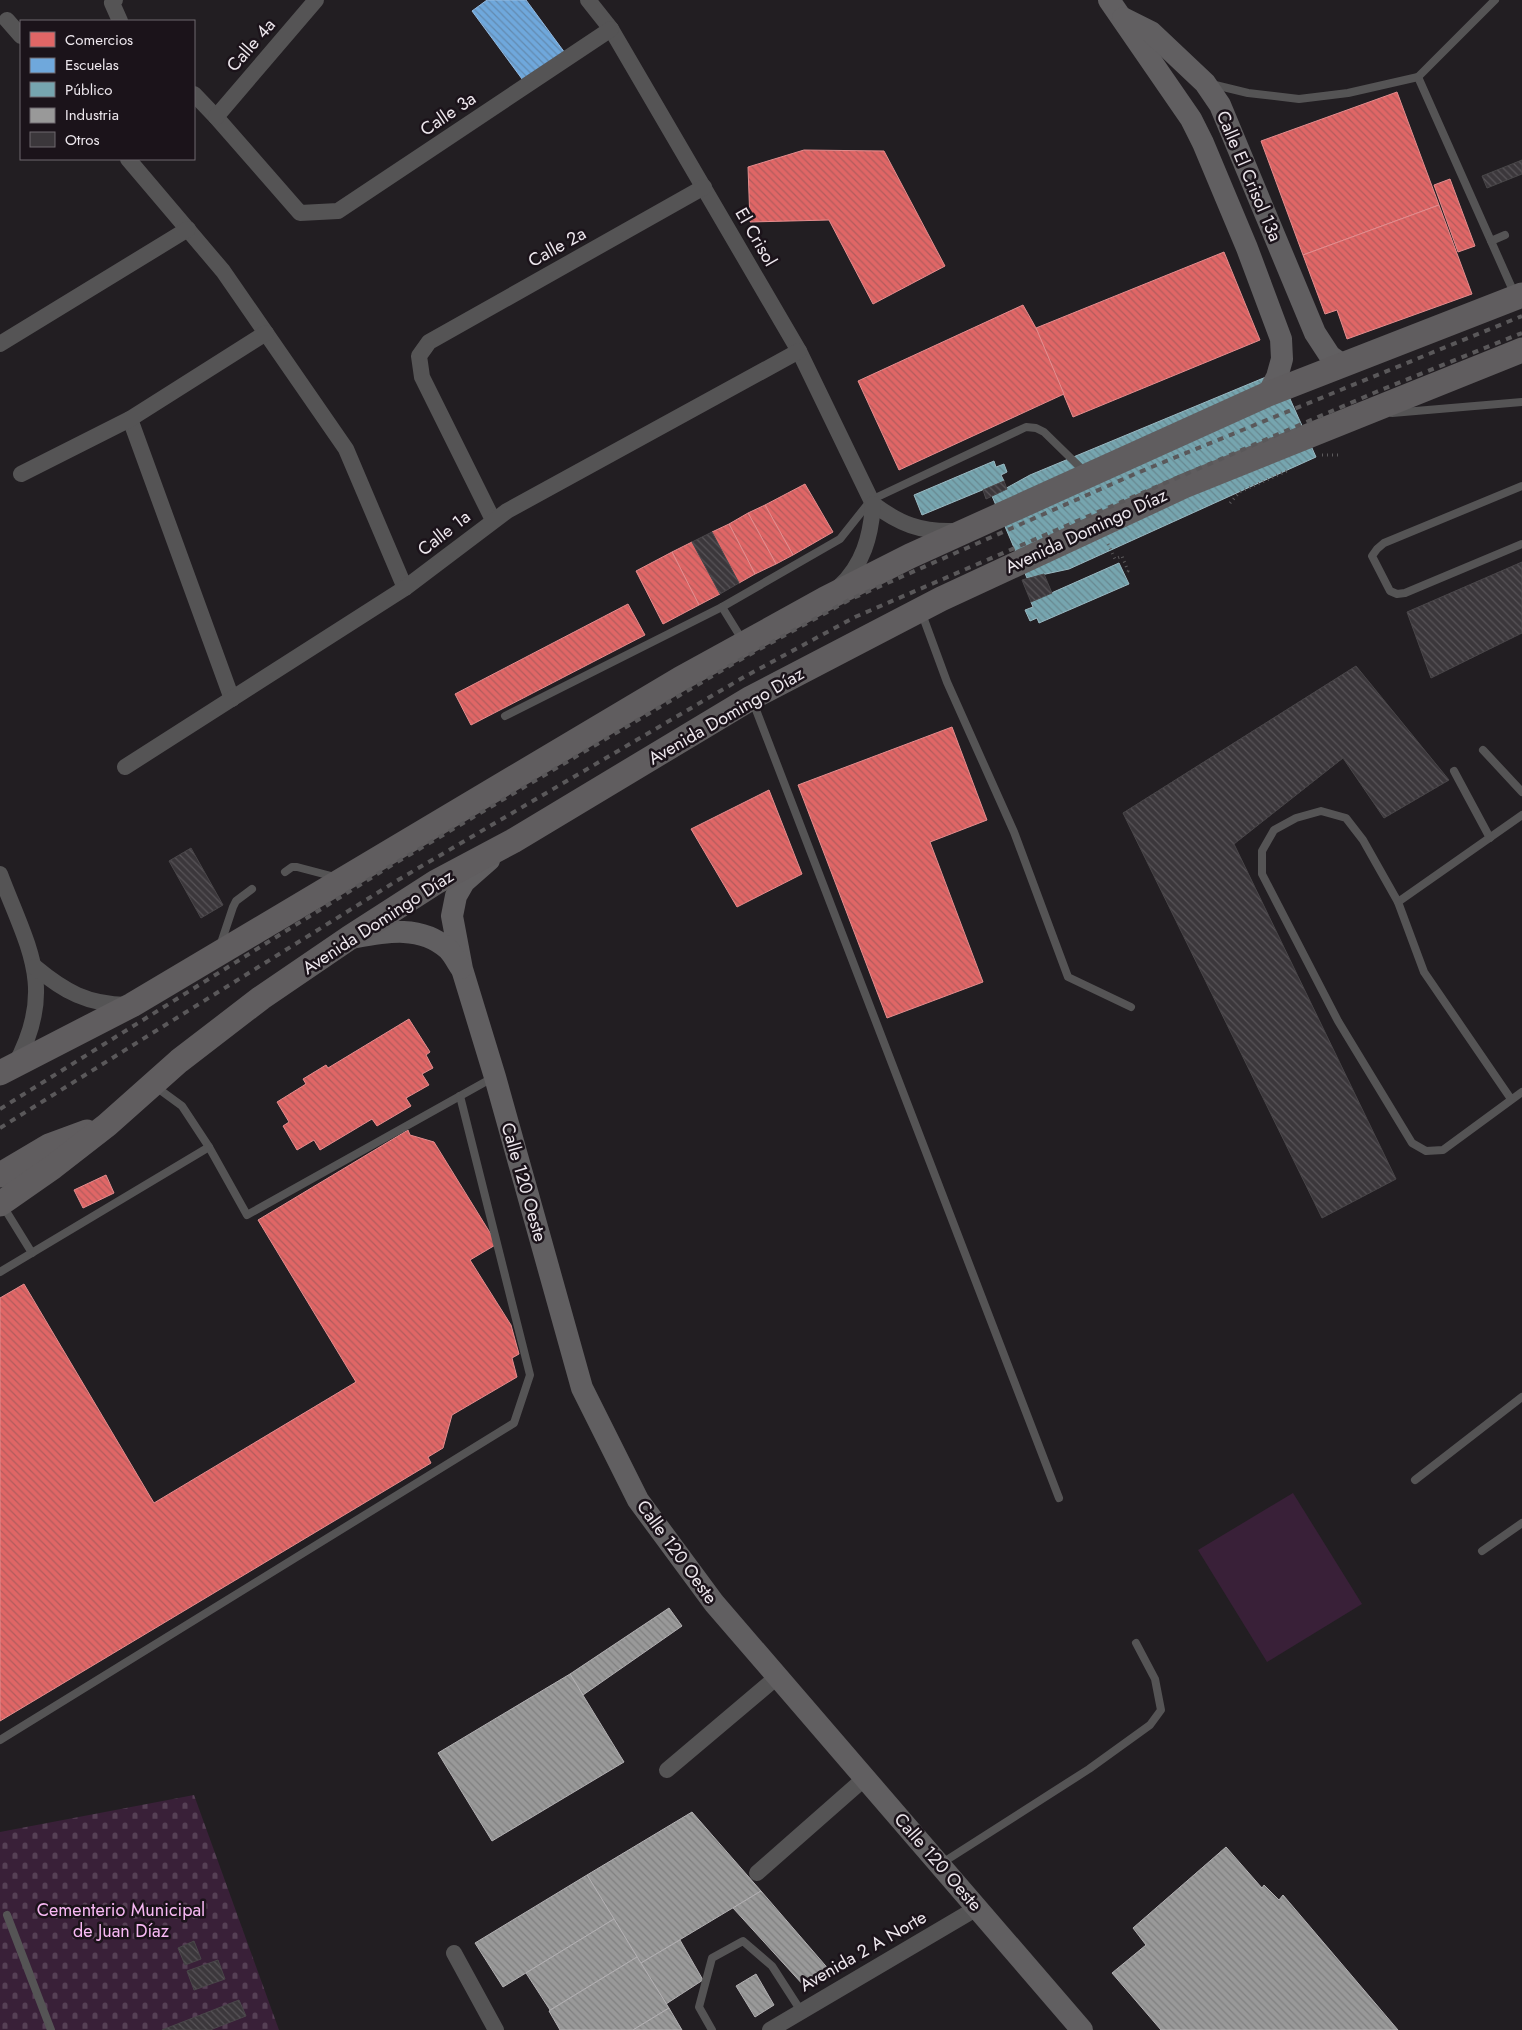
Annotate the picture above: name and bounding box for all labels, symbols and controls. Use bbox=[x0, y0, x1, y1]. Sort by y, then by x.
street label: Calle 4a bbox=[220, 13, 282, 77]
legend bbox=[20, 20, 195, 160]
text: Comercios bbox=[65, 29, 133, 51]
text: Escuelas bbox=[65, 54, 119, 76]
text: Público bbox=[65, 79, 112, 101]
street label: Calle 3a bbox=[415, 86, 481, 142]
text: Industria bbox=[65, 104, 119, 126]
street label: Calle El Crisol 13a bbox=[1210, 107, 1288, 245]
text: Otros bbox=[65, 129, 100, 151]
street label: El Crisol bbox=[729, 203, 783, 271]
street label: Calle 2a bbox=[523, 220, 591, 274]
street label: Avenida Domingo Díaz bbox=[1001, 482, 1172, 580]
street label: Calle 1a bbox=[412, 504, 476, 562]
street label: Avenida Domingo Díaz bbox=[643, 660, 809, 771]
street label: Avenida Domingo Díaz bbox=[297, 863, 459, 981]
street label: Calle 120 Oeste bbox=[495, 1119, 553, 1245]
street label: Calle 120 Oeste bbox=[630, 1495, 724, 1609]
street label: Calle 120 Oeste bbox=[888, 1807, 988, 1917]
park label: Cementerio Municipal de Juan Díaz bbox=[37, 1897, 205, 1944]
street label: Avenida 2 A Norte bbox=[795, 1904, 931, 1998]

